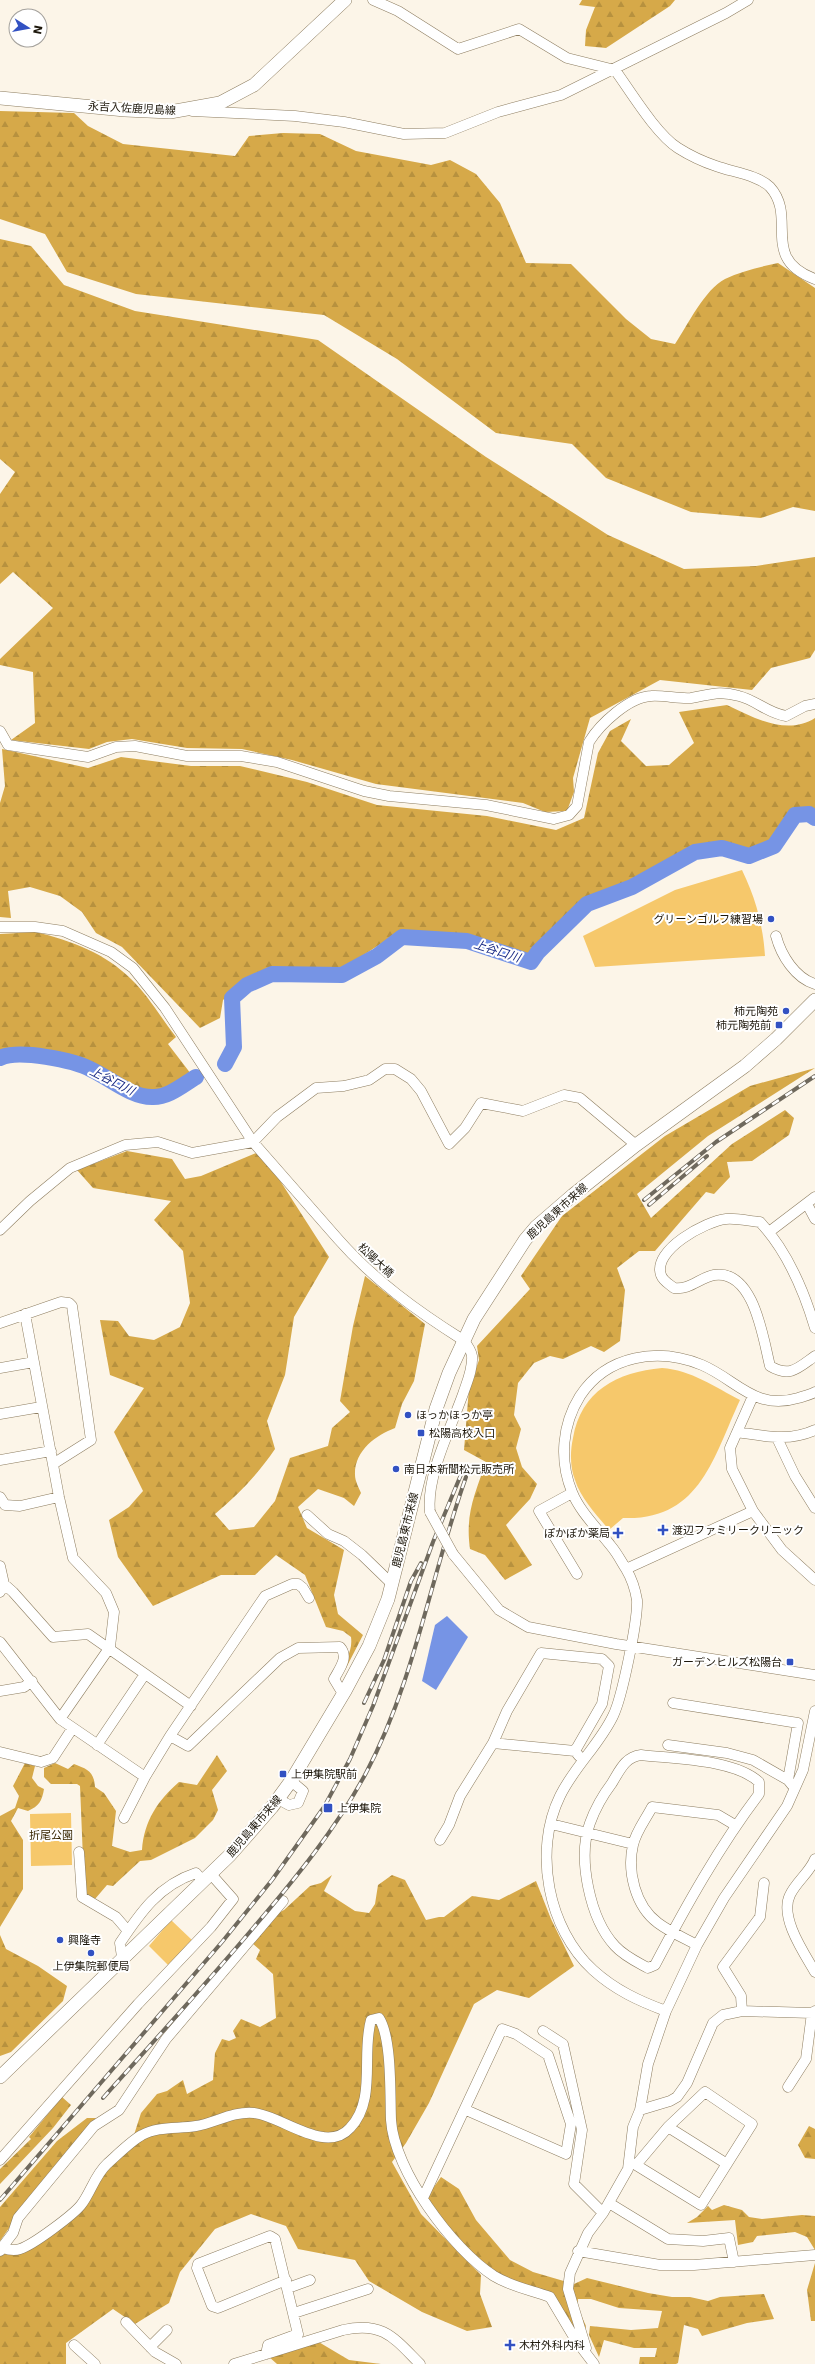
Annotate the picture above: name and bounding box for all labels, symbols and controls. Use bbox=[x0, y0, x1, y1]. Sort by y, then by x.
north arrow bbox=[8, 8, 48, 48]
text: N bbox=[30, 24, 45, 36]
street label: 永吉入佐鹿児島線 bbox=[88, 100, 176, 117]
place label: グリーンゴルフ練習場 bbox=[654, 913, 763, 926]
marker: グリーンゴルフ練習場 bbox=[766, 914, 776, 924]
water label: 上谷口川 bbox=[472, 937, 524, 966]
place label: 柿元陶苑 bbox=[734, 1005, 778, 1018]
marker: 柿元陶苑 bbox=[781, 1006, 791, 1016]
place label: 柿元陶苑前 bbox=[716, 1019, 771, 1032]
marker: 柿元陶苑前 bbox=[774, 1020, 784, 1030]
water label: 上谷口川 bbox=[87, 1064, 138, 1099]
street label: 鹿児島東市来線 bbox=[524, 1181, 590, 1242]
street label: 松陽大橋 bbox=[355, 1241, 396, 1280]
place label: ほっかほっか亭 bbox=[416, 1409, 493, 1422]
marker: ほっかほっか亭 bbox=[403, 1410, 413, 1420]
place label: 松陽高校入口 bbox=[429, 1427, 495, 1440]
marker: 松陽高校入口 bbox=[416, 1428, 426, 1438]
place label: 南日本新聞松元販売所 bbox=[404, 1463, 515, 1476]
marker: 南日本新聞松元販売所 bbox=[391, 1464, 401, 1474]
street label: 鹿児島東市来線 bbox=[390, 1491, 421, 1569]
marker: 渡辺ファミリークリニック bbox=[657, 1524, 669, 1536]
place label: 渡辺ファミリークリニック bbox=[672, 1524, 804, 1537]
place label: ぽかぽか薬局 bbox=[544, 1527, 610, 1540]
marker: ぽかぽか薬局 bbox=[613, 1528, 623, 1538]
place label: ガーデンヒルズ松陽台 bbox=[672, 1656, 782, 1669]
marker: ガーデンヒルズ松陽台 bbox=[785, 1657, 795, 1667]
place label: 上伊集院駅前 bbox=[291, 1768, 357, 1781]
marker: 上伊集院駅前 bbox=[278, 1769, 288, 1779]
street label: 鹿児島東市来線 bbox=[224, 1793, 285, 1860]
marker: 上伊集院 bbox=[322, 1802, 334, 1814]
place label: 上伊集院 bbox=[337, 1802, 381, 1815]
park label: 折尾公園 bbox=[29, 1829, 73, 1842]
place label: 興隆寺 bbox=[68, 1934, 101, 1947]
marker: 興隆寺 bbox=[55, 1935, 65, 1945]
marker: 上伊集院郵便局 bbox=[86, 1948, 96, 1958]
place label: 上伊集院郵便局 bbox=[53, 1960, 130, 1973]
marker: 木村外科内科 bbox=[504, 2339, 516, 2351]
place label: 木村外科内科 bbox=[519, 2339, 585, 2352]

